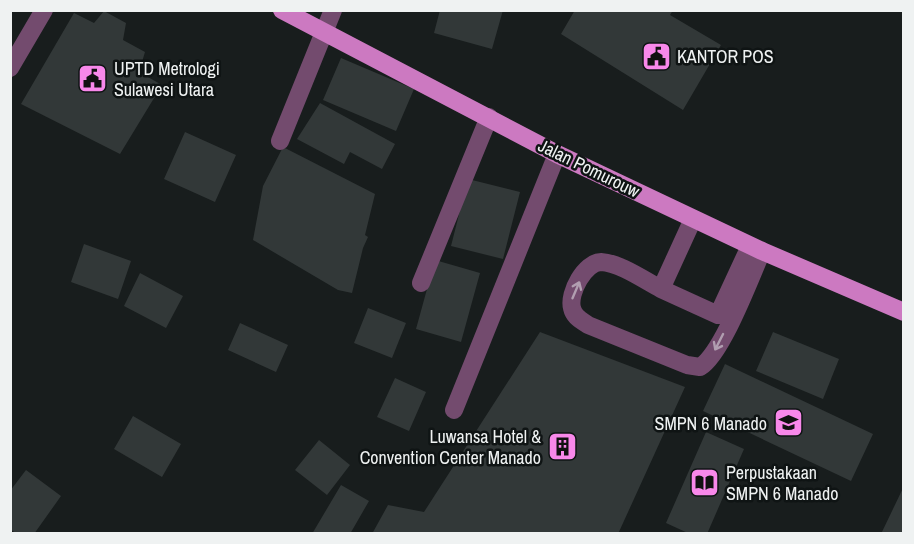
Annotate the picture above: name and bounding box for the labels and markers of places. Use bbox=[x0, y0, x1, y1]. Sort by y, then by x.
public building icon: KANTOR POS bbox=[640, 40, 672, 72]
place label: KANTOR POS bbox=[677, 44, 774, 69]
place label: UPTD Metrologi Sulawesi Utara bbox=[114, 56, 220, 102]
public building icon: UPTD Metrologi Sulawesi Utara bbox=[77, 62, 109, 94]
school or university icon: SMPN 6 Manado bbox=[772, 407, 804, 439]
place label: SMPN 6 Manado bbox=[655, 411, 767, 436]
place label: Luwansa Hotel & Convention Center Manado bbox=[360, 424, 541, 470]
building icon: Luwansa Hotel & Convention Center Manado bbox=[546, 430, 578, 462]
place label: Perpustakaan SMPN 6 Manado bbox=[726, 460, 838, 506]
library icon: Perpustakaan SMPN 6 Manado bbox=[689, 466, 721, 498]

